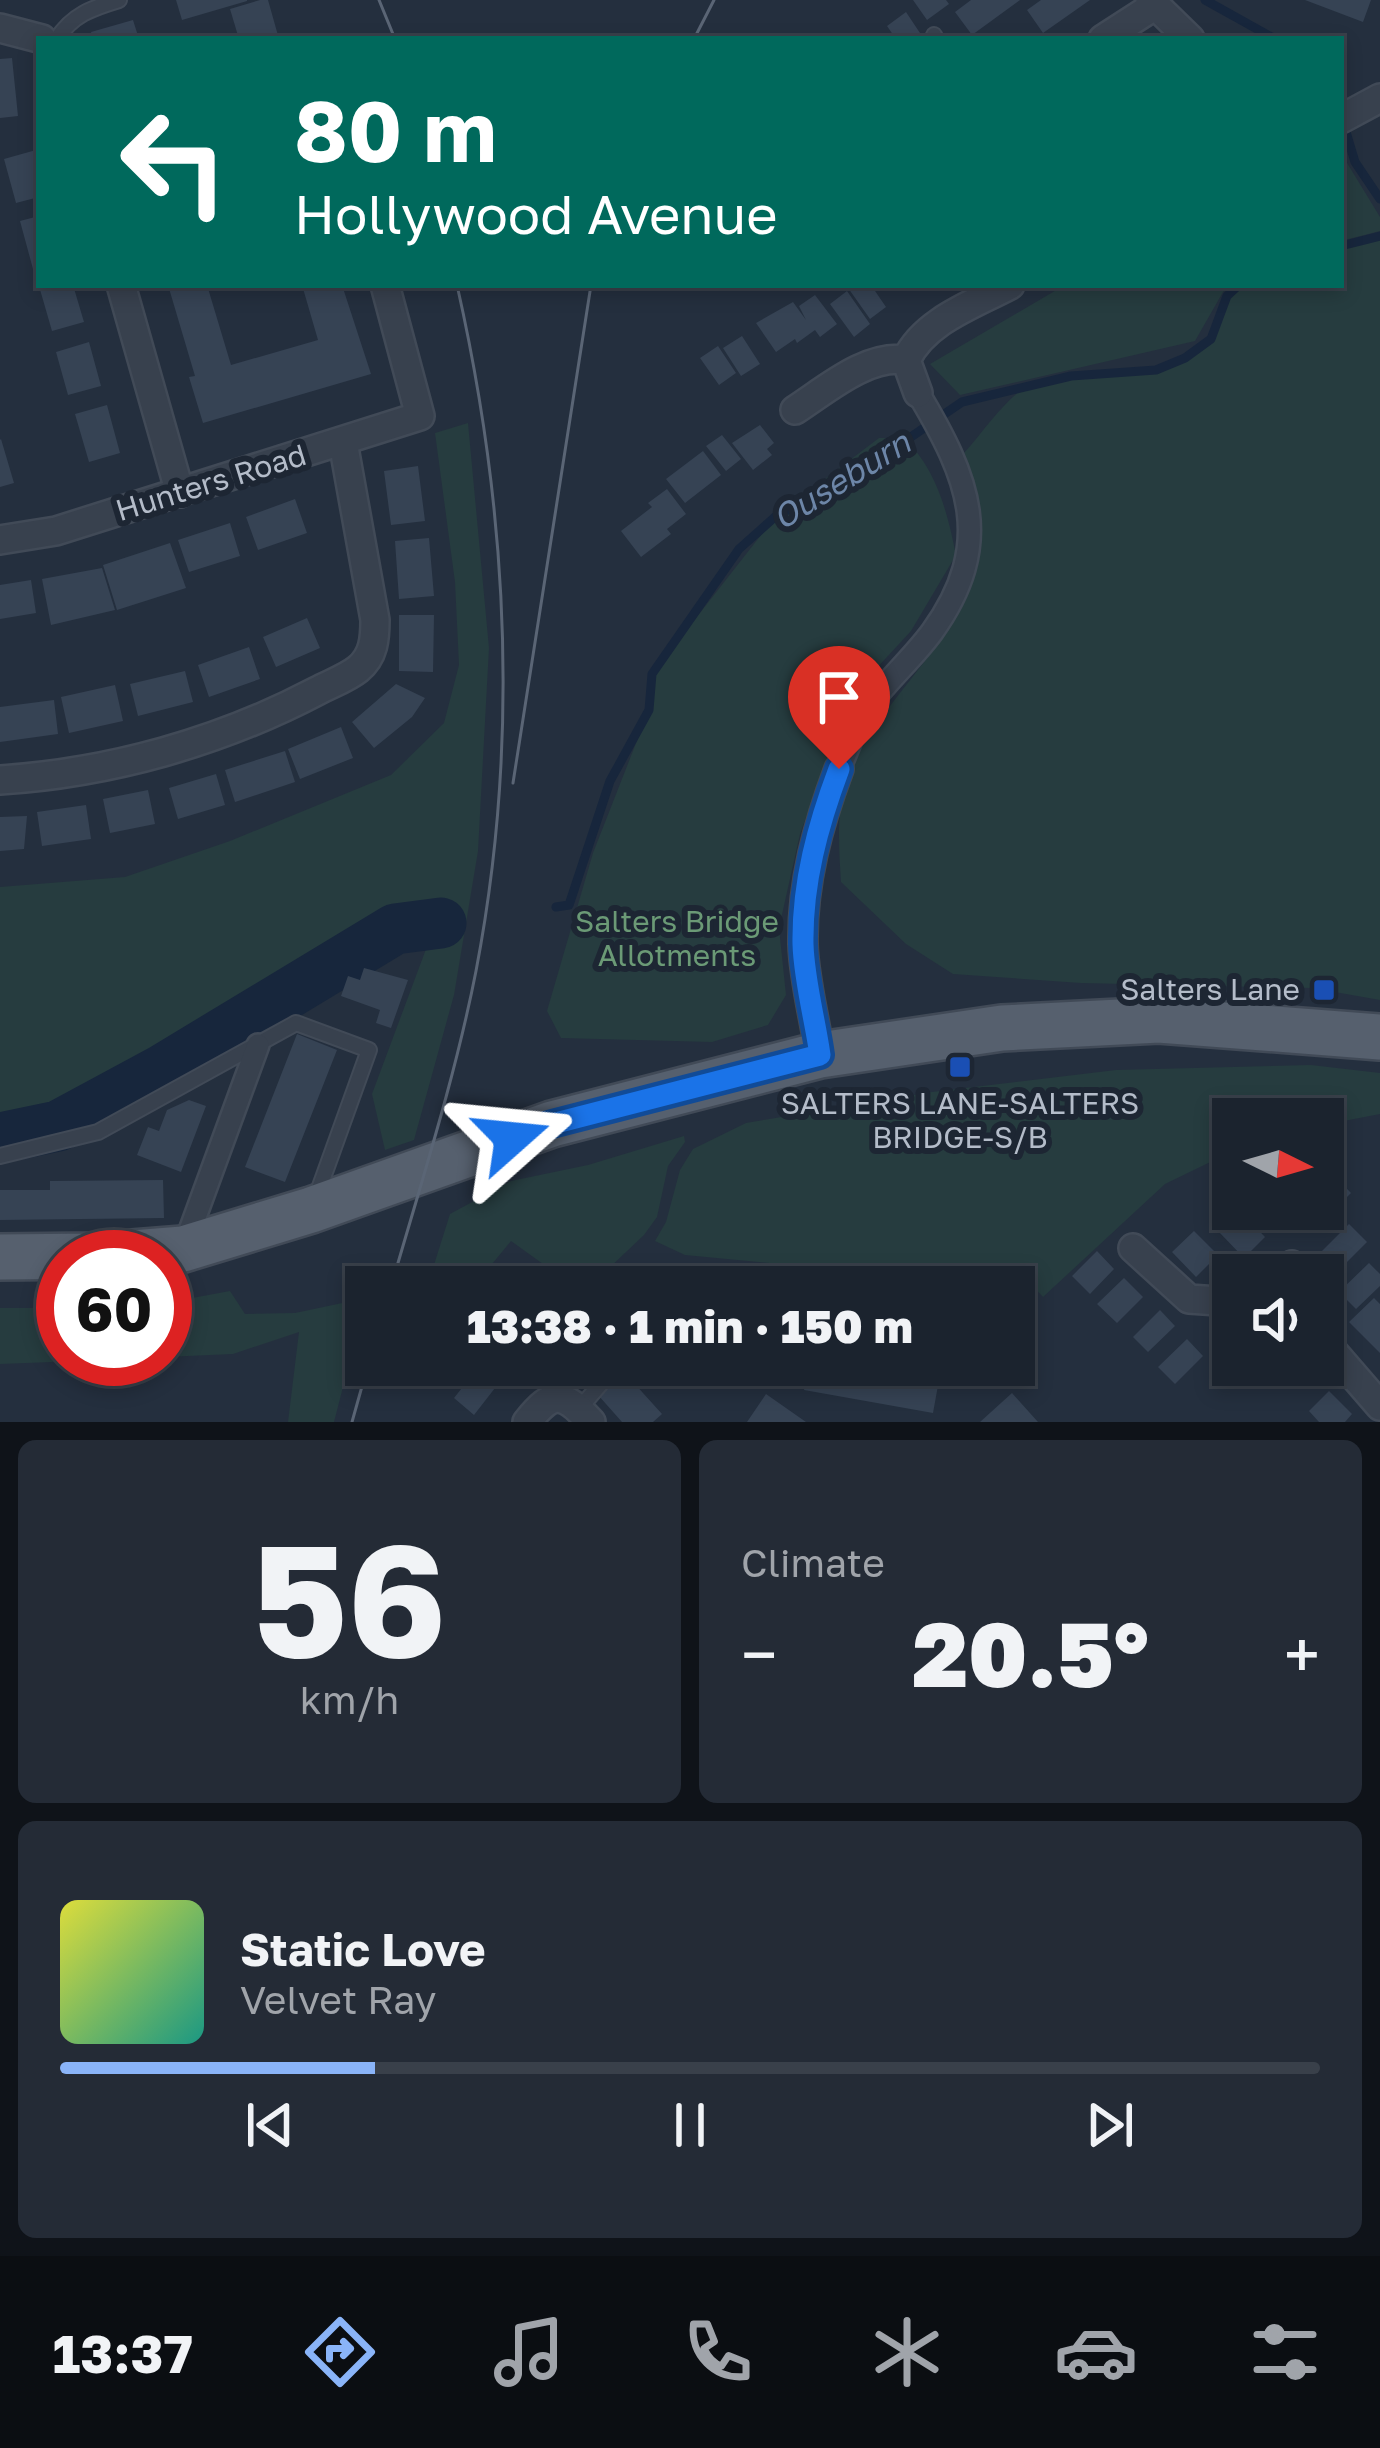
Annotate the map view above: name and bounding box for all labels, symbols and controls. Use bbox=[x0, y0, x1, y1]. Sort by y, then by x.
text: 80 m bbox=[294, 80, 497, 180]
icon: left bbox=[96, 84, 252, 240]
text: Hollywood Avenue bbox=[294, 181, 778, 246]
water label: Ouseburn bbox=[765, 421, 918, 537]
street label: Hunters Road bbox=[111, 436, 310, 528]
pin bbox=[788, 646, 890, 769]
icon: arrive bbox=[806, 664, 872, 730]
park label: Salters Bridge Allotments bbox=[575, 903, 779, 973]
place label: Salters Lane bbox=[1120, 971, 1300, 1007]
marker: Salters Lane bbox=[1311, 977, 1337, 1003]
marker: SALTERS LANE-SALTERS BRIDGE-S/B bbox=[947, 1054, 973, 1080]
position arrow bbox=[449, 1075, 575, 1201]
place label: SALTERS LANE-SALTERS BRIDGE-S/B bbox=[781, 1085, 1139, 1155]
north arrow bbox=[1212, 1098, 1344, 1230]
map controls bbox=[1212, 1098, 1344, 1386]
speed limit sign: 60 bbox=[36, 1230, 192, 1386]
button: sound bbox=[1212, 1254, 1344, 1386]
text: 13:38 · 1 min · 150 m bbox=[467, 1299, 913, 1353]
text: 56 bbox=[252, 1504, 447, 1691]
text: Climate bbox=[741, 1539, 885, 1586]
text: 20.5° bbox=[912, 1599, 1149, 1707]
text: − bbox=[741, 1614, 777, 1694]
text: + bbox=[1284, 1614, 1320, 1694]
text: km/h bbox=[300, 1676, 399, 1723]
text: Static Love bbox=[240, 1922, 486, 1976]
text: Velvet Ray bbox=[240, 1976, 436, 2023]
icon: previous bbox=[237, 2092, 303, 2158]
icon: pause bbox=[657, 2092, 723, 2158]
icon: next bbox=[1077, 2092, 1143, 2158]
icon: directions bbox=[298, 2310, 382, 2394]
icon: music bbox=[487, 2310, 571, 2394]
icon: phone bbox=[676, 2310, 760, 2394]
icon: climate bbox=[865, 2310, 949, 2394]
icon: car bbox=[1054, 2310, 1138, 2394]
icon: filters bbox=[1243, 2310, 1327, 2394]
text: 13:37 bbox=[53, 2320, 193, 2385]

